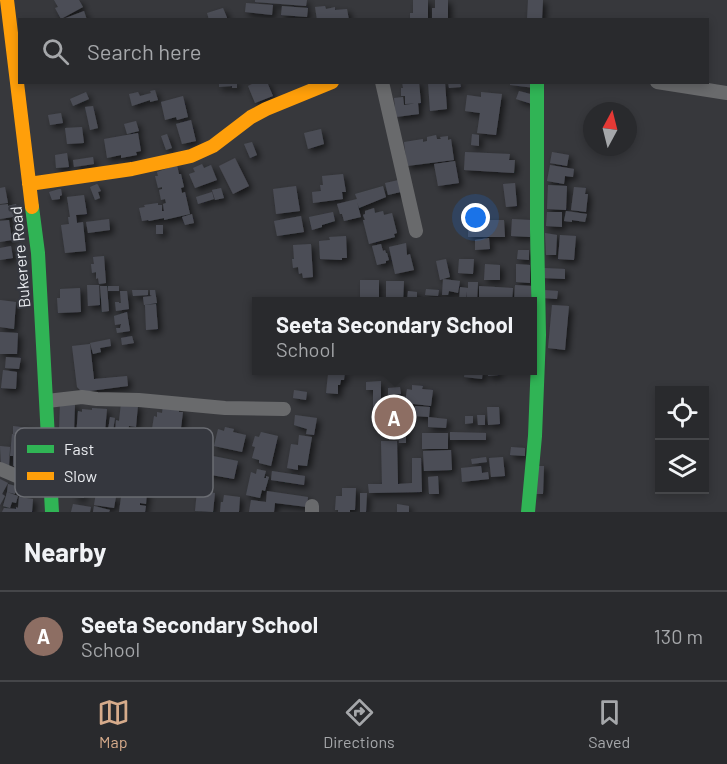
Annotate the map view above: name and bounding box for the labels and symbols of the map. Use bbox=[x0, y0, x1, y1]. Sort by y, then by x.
north arrow bbox=[583, 102, 637, 156]
your location bbox=[461, 203, 490, 232]
street label: Bukerere Road bbox=[6, 206, 33, 309]
pin: A bbox=[374, 394, 414, 440]
legend bbox=[15, 428, 213, 497]
text: Fast bbox=[64, 439, 94, 458]
text: Slow bbox=[64, 466, 97, 485]

